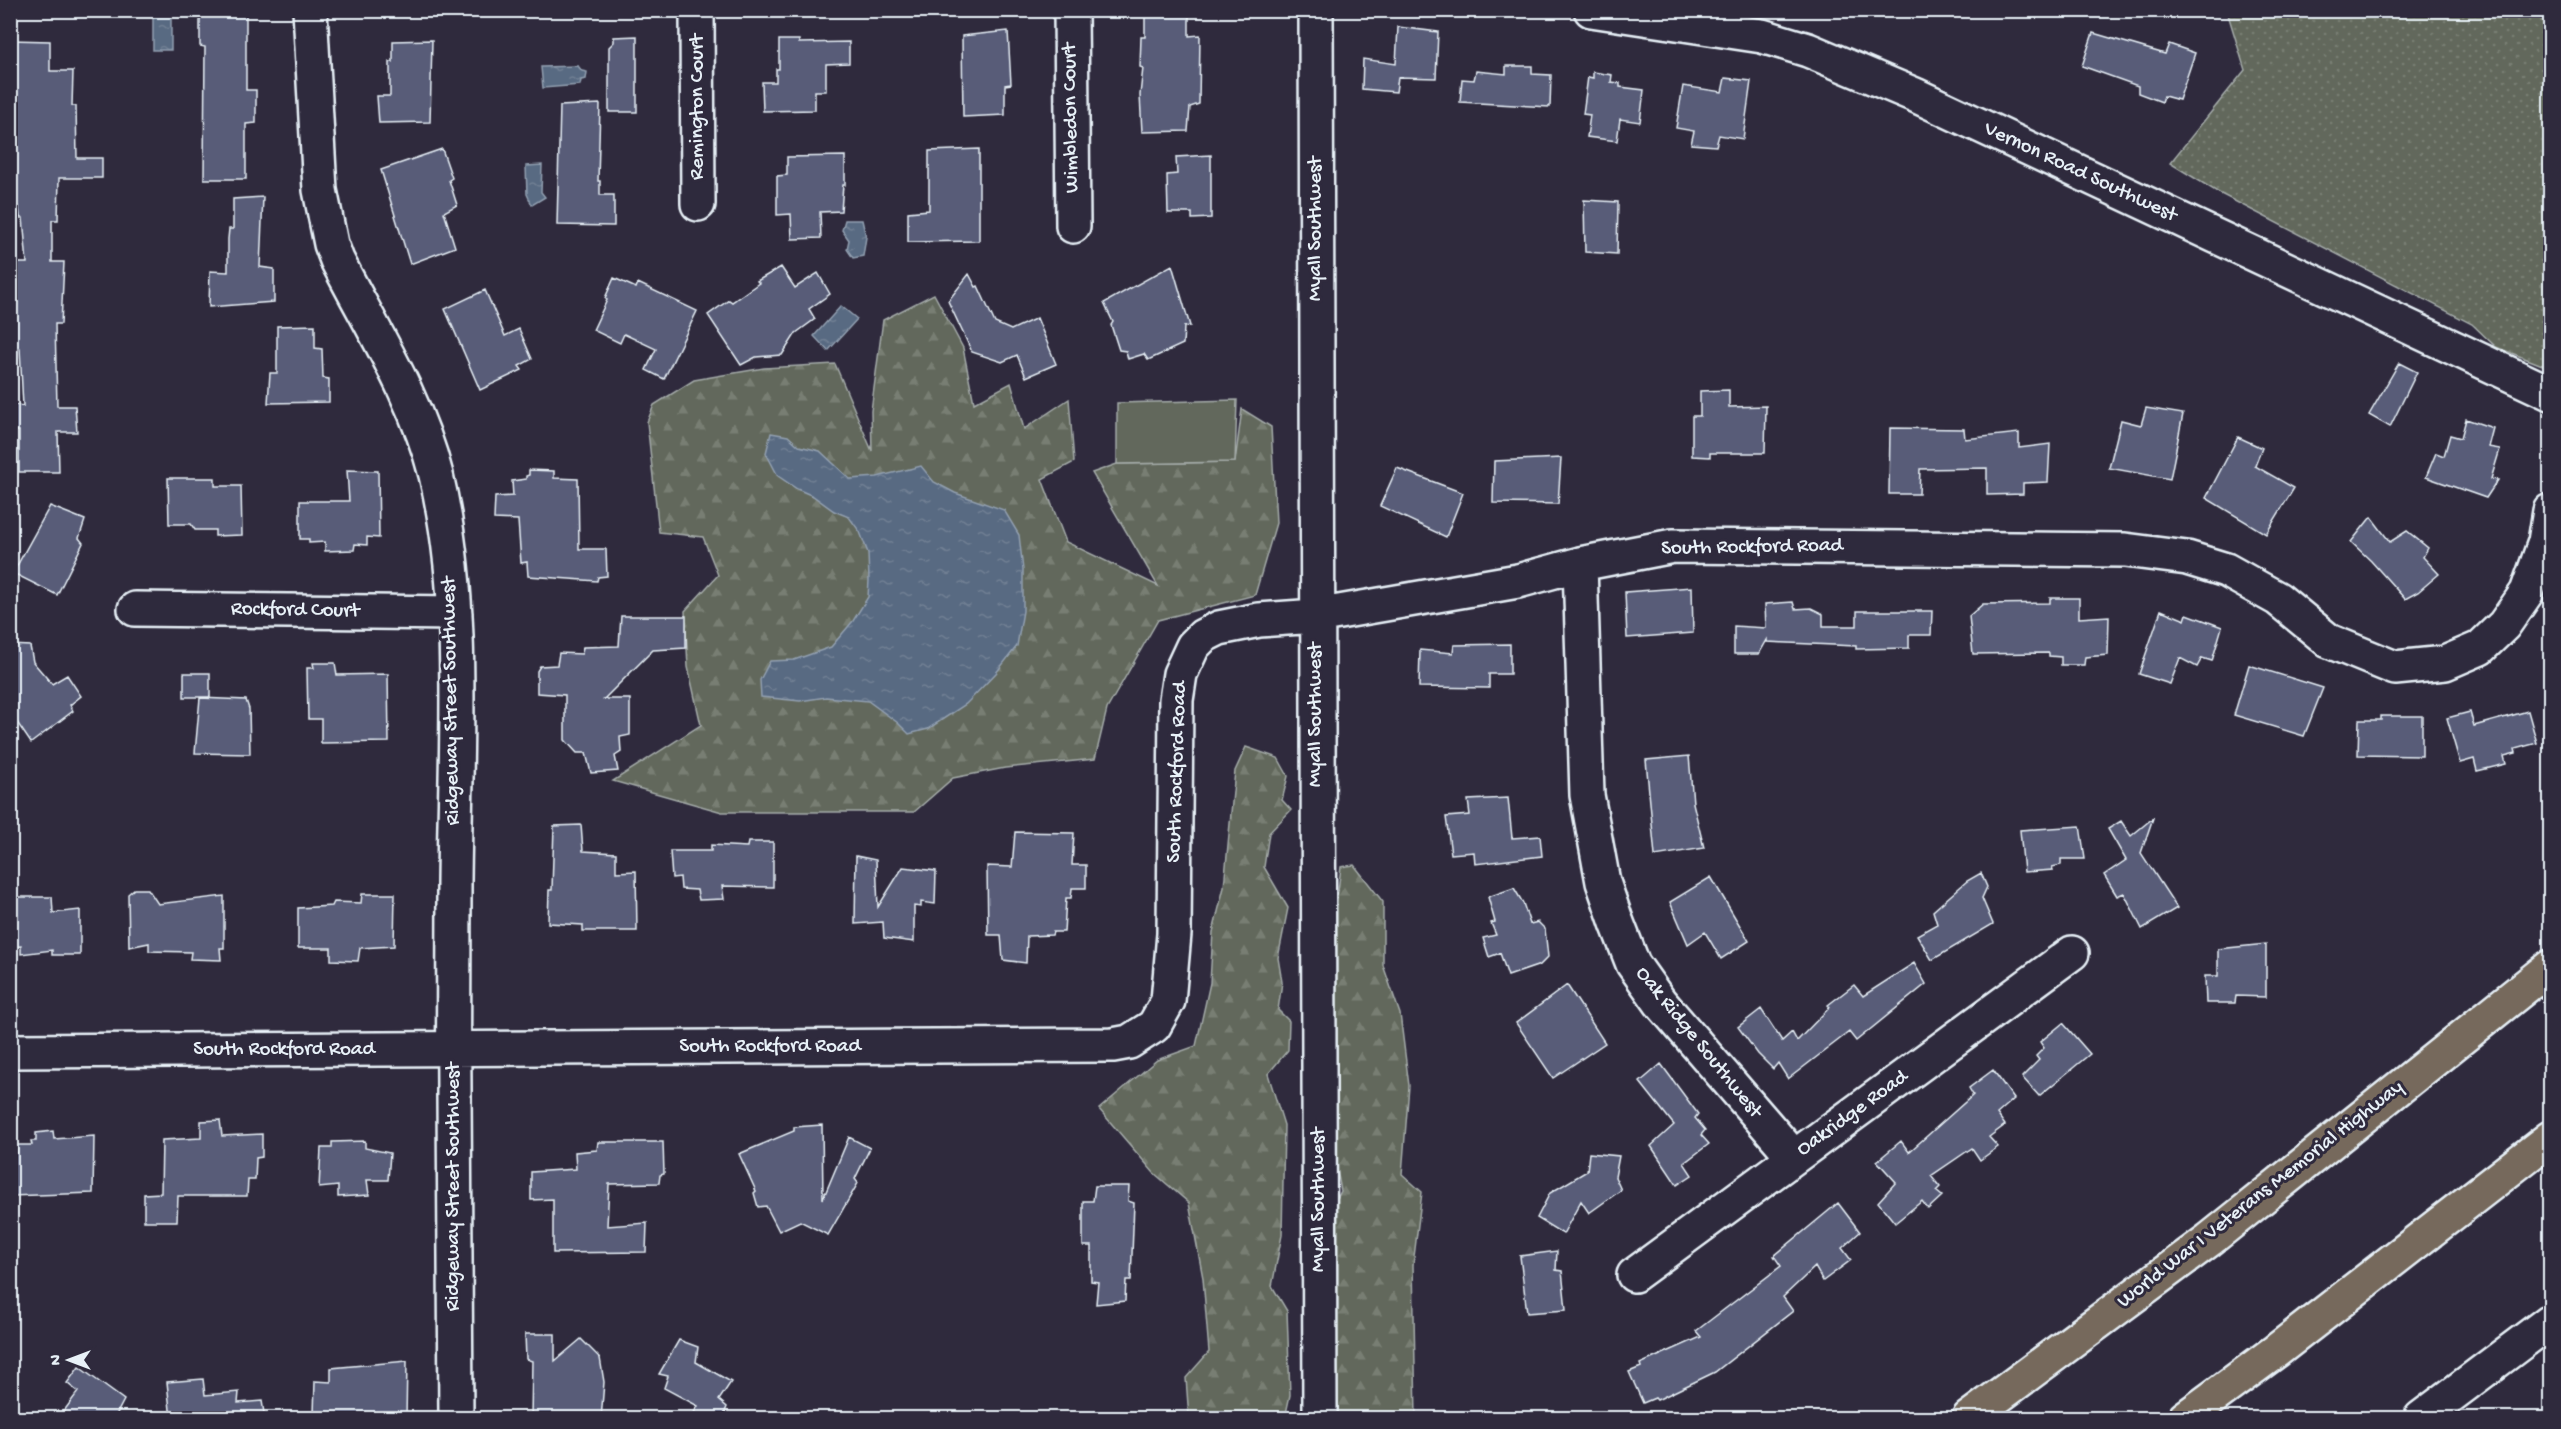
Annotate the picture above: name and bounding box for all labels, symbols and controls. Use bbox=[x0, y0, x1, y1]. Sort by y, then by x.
street label: Remington Court bbox=[686, 32, 711, 180]
street label: Wimbledon Court bbox=[1058, 40, 1086, 193]
street label: Vernon Road Southwest bbox=[1978, 117, 2183, 230]
street label: Myall Southwest bbox=[1304, 154, 1329, 301]
street label: South Rockford Road bbox=[1661, 534, 1845, 562]
street label: Ridgeway Street Southwest bbox=[437, 574, 467, 826]
street label: Rockford Court bbox=[230, 597, 362, 625]
street label: Myall Southwest bbox=[1304, 640, 1329, 787]
street label: South Rockford Road bbox=[1162, 679, 1194, 863]
street label: Oak Ridge Southwest bbox=[1629, 962, 1768, 1126]
street label: South Rockford Road bbox=[679, 1035, 863, 1060]
street label: South Rockford Road bbox=[193, 1038, 377, 1063]
street label: Ridgeway Street Southwest bbox=[442, 1060, 467, 1311]
street label: Oakridge Road bbox=[1792, 1064, 1915, 1163]
street label: World War I Veterans Memorial Highway bbox=[2113, 1075, 2409, 1315]
street label: Myall Southwest bbox=[1307, 1125, 1332, 1272]
north arrow bbox=[39, 1330, 99, 1390]
text: N bbox=[48, 1354, 67, 1365]

